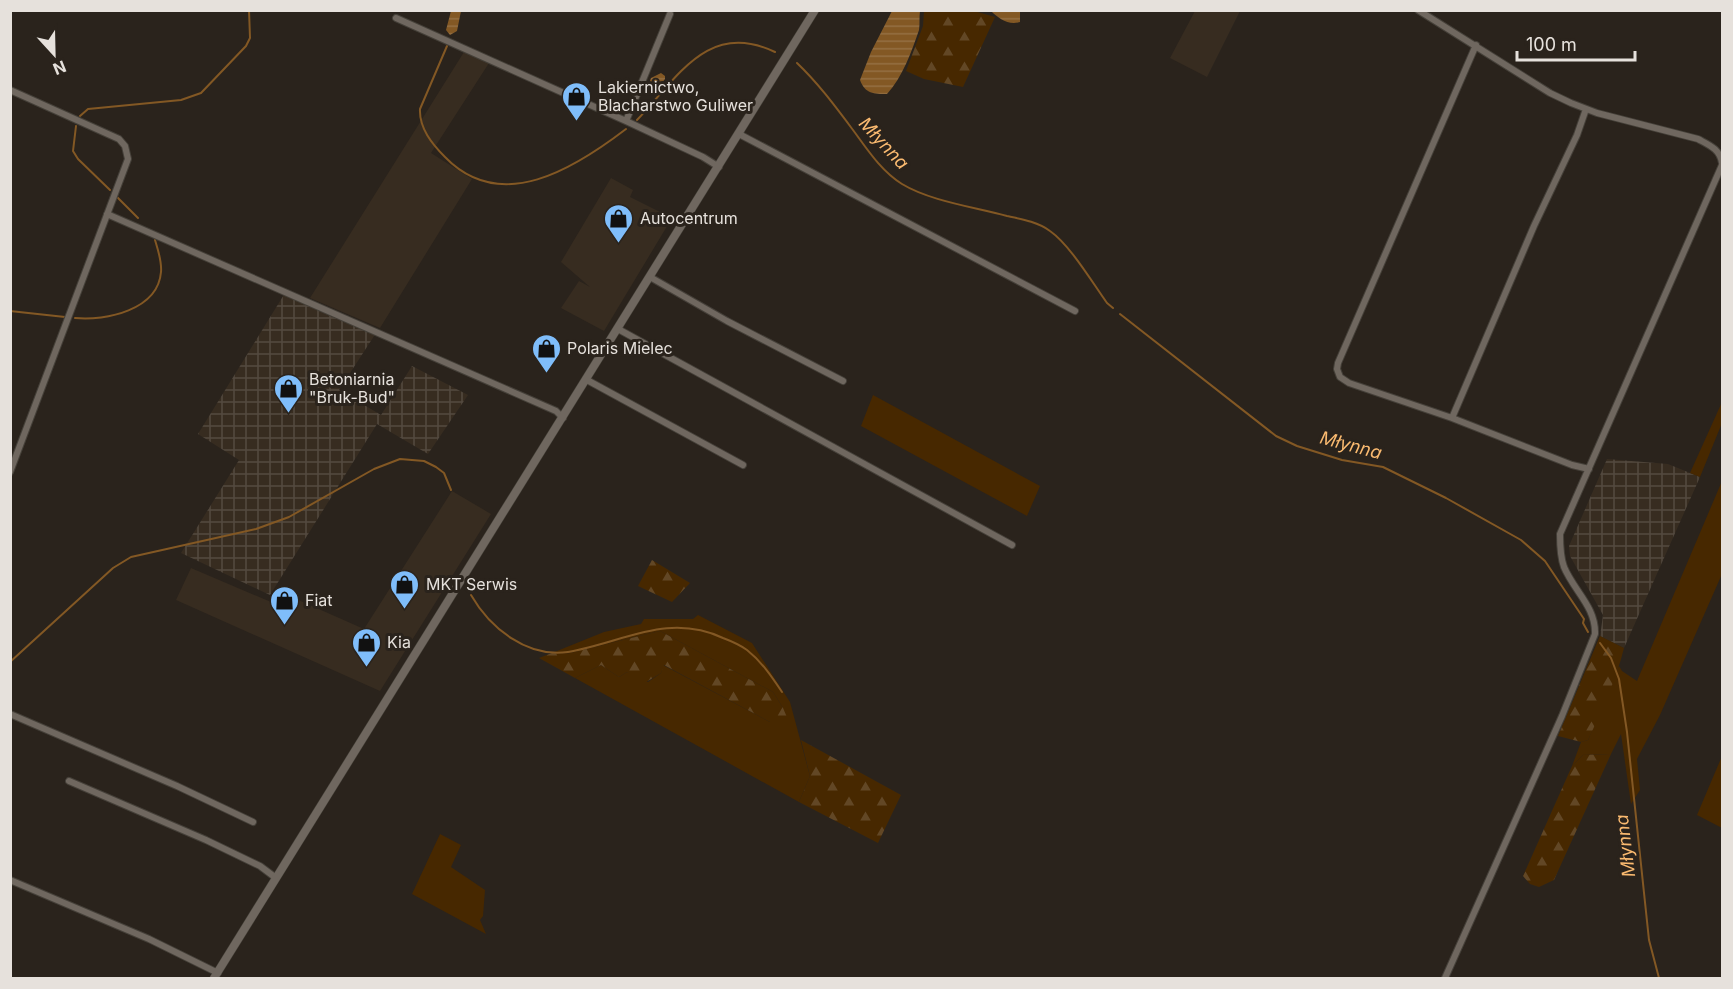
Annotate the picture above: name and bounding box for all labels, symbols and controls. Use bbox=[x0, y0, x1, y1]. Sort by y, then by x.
north arrow bbox=[24, 24, 84, 84]
scale bar bbox=[1517, 24, 1636, 62]
text: 100 m bbox=[1526, 34, 1577, 55]
text: N bbox=[50, 56, 69, 79]
place label: Lakiernictwo, Blacharstwo Guliwer bbox=[598, 77, 753, 115]
shop icon: Lakiernictwo, Blacharstwo Guliwer bbox=[561, 80, 593, 122]
water label: Młynna bbox=[855, 113, 913, 173]
shop icon: Autocentrum bbox=[603, 202, 635, 244]
place label: Autocentrum bbox=[640, 208, 738, 228]
shop icon: Polaris Mielec bbox=[530, 332, 562, 374]
place label: Polaris Mielec bbox=[567, 338, 673, 358]
place label: Betoniarnia "Bruk-Bud" bbox=[309, 369, 395, 407]
shop icon: Betoniarnia "Bruk-Bud" bbox=[272, 372, 304, 414]
water label: Młynna bbox=[1318, 427, 1384, 463]
shop icon: MKT Serwis bbox=[389, 568, 421, 610]
place label: MKT Serwis bbox=[426, 574, 517, 594]
shop icon: Fiat bbox=[268, 584, 300, 626]
place label: Fiat bbox=[305, 590, 333, 610]
shop icon: Kia bbox=[350, 626, 382, 668]
place label: Kia bbox=[387, 632, 411, 652]
water label: Młynna bbox=[1611, 813, 1639, 879]

